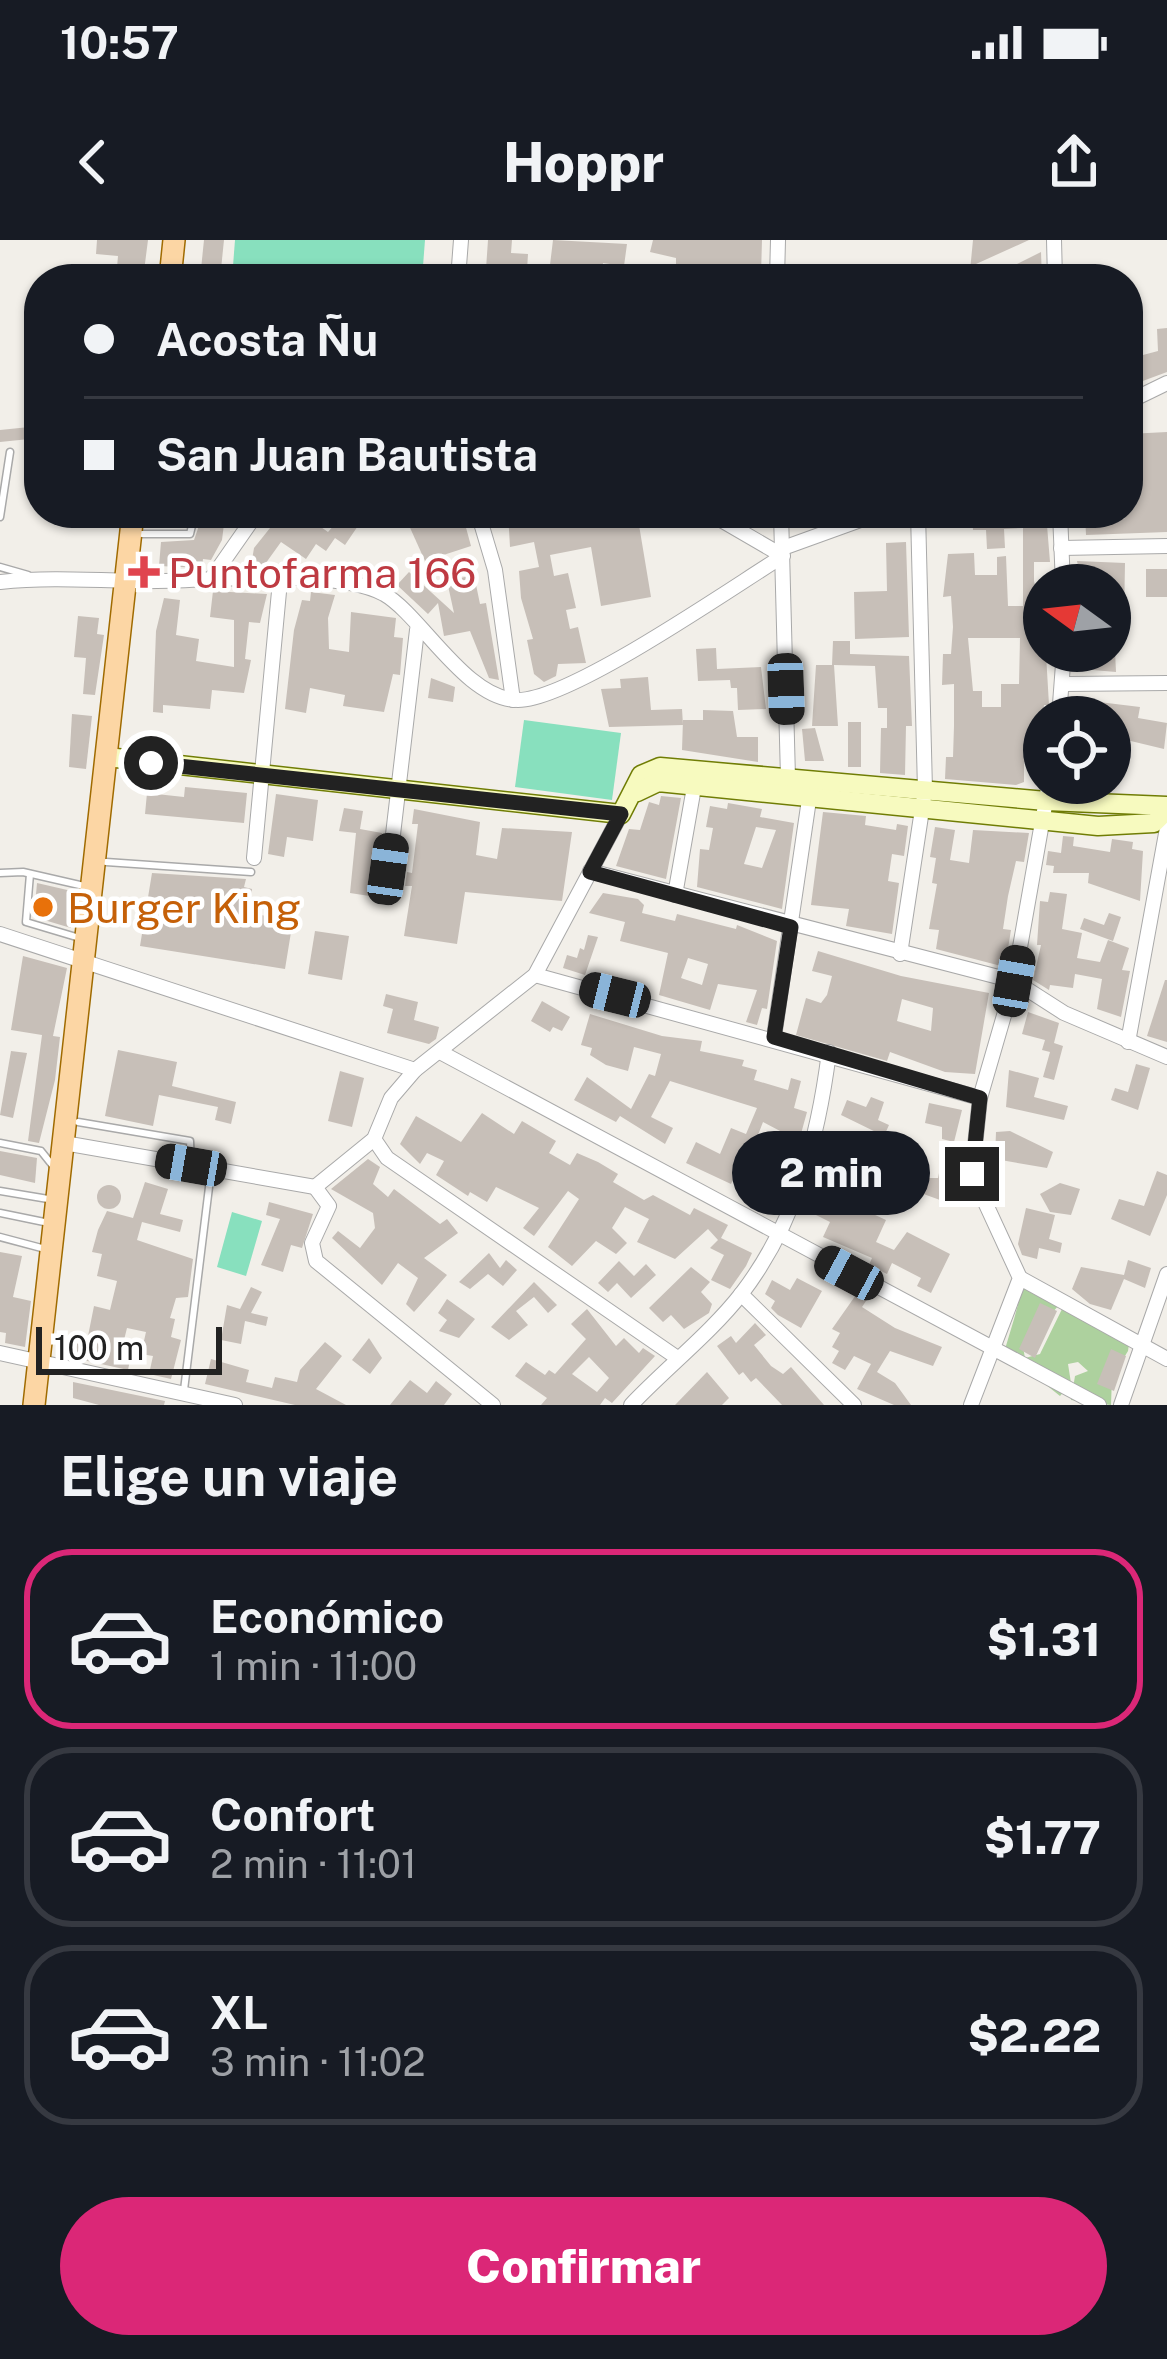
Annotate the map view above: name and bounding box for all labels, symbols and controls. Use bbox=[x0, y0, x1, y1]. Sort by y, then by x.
text: 10:57 bbox=[60, 16, 179, 69]
icon: back bbox=[60, 129, 126, 195]
icon: share bbox=[1041, 129, 1107, 195]
text: Hoppr bbox=[503, 131, 664, 194]
text: Acosta Ñu bbox=[156, 313, 378, 366]
text: San Juan Bautista bbox=[156, 428, 538, 481]
place label: Puntofarma 166 bbox=[168, 548, 477, 597]
marker: Puntofarma 166 bbox=[131, 559, 157, 585]
north arrow bbox=[1023, 564, 1131, 672]
map controls bbox=[1023, 564, 1131, 804]
car bbox=[767, 652, 805, 726]
button: locate bbox=[1023, 696, 1131, 804]
route start bbox=[124, 736, 178, 790]
car bbox=[365, 831, 411, 907]
place label: Burger King bbox=[67, 883, 301, 932]
marker: Burger King bbox=[30, 894, 56, 920]
car bbox=[990, 942, 1038, 1020]
car bbox=[576, 969, 654, 1021]
callout: 2 min bbox=[732, 1132, 930, 1216]
car bbox=[152, 1141, 230, 1189]
route end bbox=[945, 1147, 999, 1201]
text: 2 min bbox=[779, 1150, 883, 1196]
car bbox=[809, 1240, 889, 1306]
scale bar bbox=[36, 1321, 222, 1374]
text: 100 m bbox=[54, 1329, 144, 1367]
text: Elige un viaje bbox=[60, 1445, 398, 1508]
icon: car bbox=[66, 1585, 174, 1693]
text: Económico bbox=[210, 1590, 444, 1643]
text: $1.31 bbox=[987, 1613, 1101, 1666]
text: 1 min · 11:00 bbox=[210, 1643, 417, 1689]
icon: car bbox=[66, 1783, 174, 1891]
text: Confort bbox=[210, 1788, 375, 1841]
text: $1.77 bbox=[984, 1811, 1101, 1864]
text: 2 min · 11:01 bbox=[210, 1841, 417, 1887]
icon: car bbox=[66, 1981, 174, 2089]
text: XL bbox=[210, 1986, 268, 2039]
text: $2.22 bbox=[968, 2009, 1101, 2062]
text: 3 min · 11:02 bbox=[210, 2039, 426, 2085]
button: Confirmar bbox=[60, 2197, 1107, 2335]

